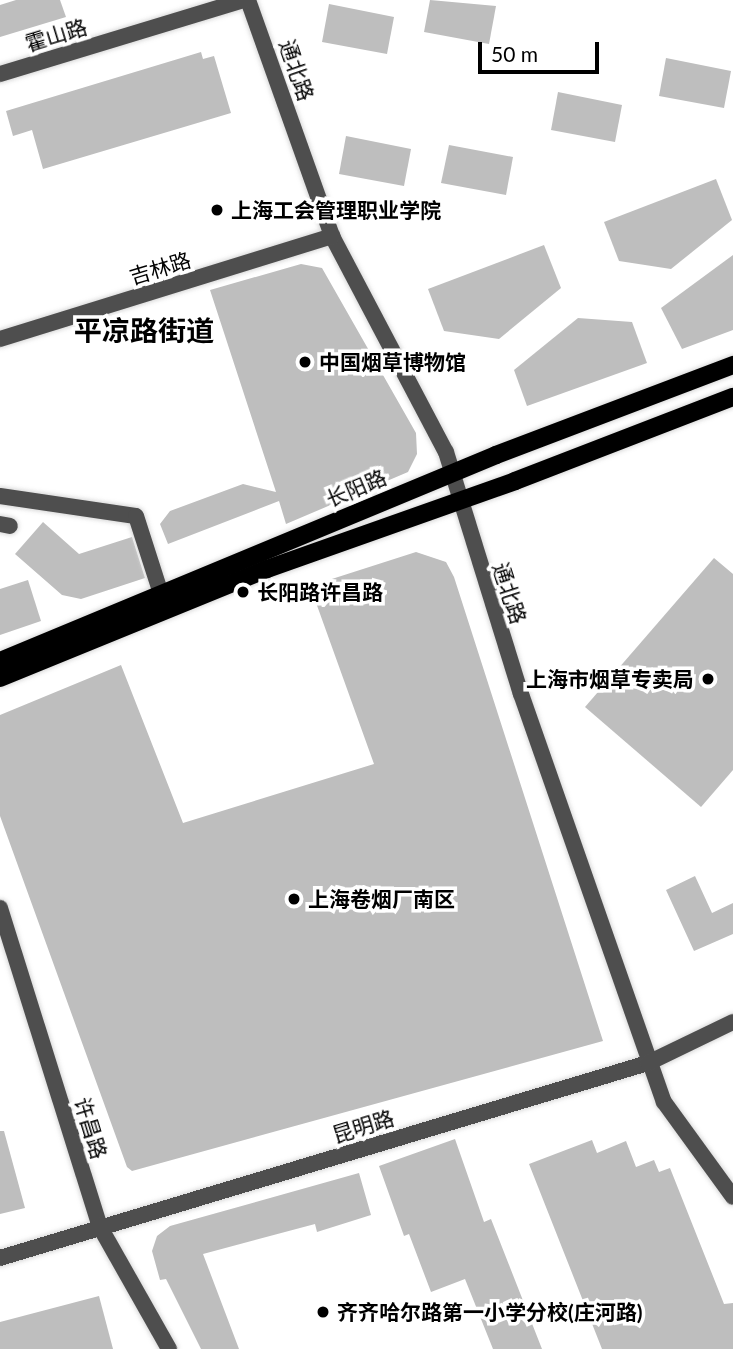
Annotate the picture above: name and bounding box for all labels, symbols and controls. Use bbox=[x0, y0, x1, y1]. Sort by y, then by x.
street label: 霍山路 bbox=[22, 14, 90, 56]
scale bar bbox=[481, 28, 602, 72]
street label: 通北路 bbox=[275, 36, 319, 104]
text: 50 m bbox=[491, 41, 538, 66]
place label: 上海工会管理职业学院 bbox=[231, 197, 441, 223]
marker: 上海工会管理职业学院 bbox=[209, 202, 225, 218]
street label: 吉林路 bbox=[126, 247, 194, 289]
district label: 平凉路街道 bbox=[74, 313, 214, 347]
place label: 中国烟草博物馆 bbox=[319, 349, 466, 375]
marker: 中国烟草博物馆 bbox=[297, 354, 313, 370]
street label: 长阳路 bbox=[322, 464, 390, 512]
street label: 通北路 bbox=[488, 559, 532, 627]
place label: 长阳路许昌路 bbox=[257, 579, 383, 605]
marker: 长阳路许昌路 bbox=[235, 584, 251, 600]
place label: 上海市烟草专卖局 bbox=[526, 666, 694, 692]
marker: 上海市烟草专卖局 bbox=[700, 671, 716, 687]
place label: 上海卷烟厂南区 bbox=[308, 886, 455, 912]
marker: 上海卷烟厂南区 bbox=[286, 891, 302, 907]
street label: 许昌路 bbox=[70, 1094, 112, 1162]
street label: 昆明路 bbox=[329, 1105, 397, 1147]
place label: 齐齐哈尔路第一小学分校(庄河路) bbox=[337, 1299, 643, 1325]
marker: 齐齐哈尔路第一小学分校(庄河路) bbox=[315, 1304, 331, 1320]

